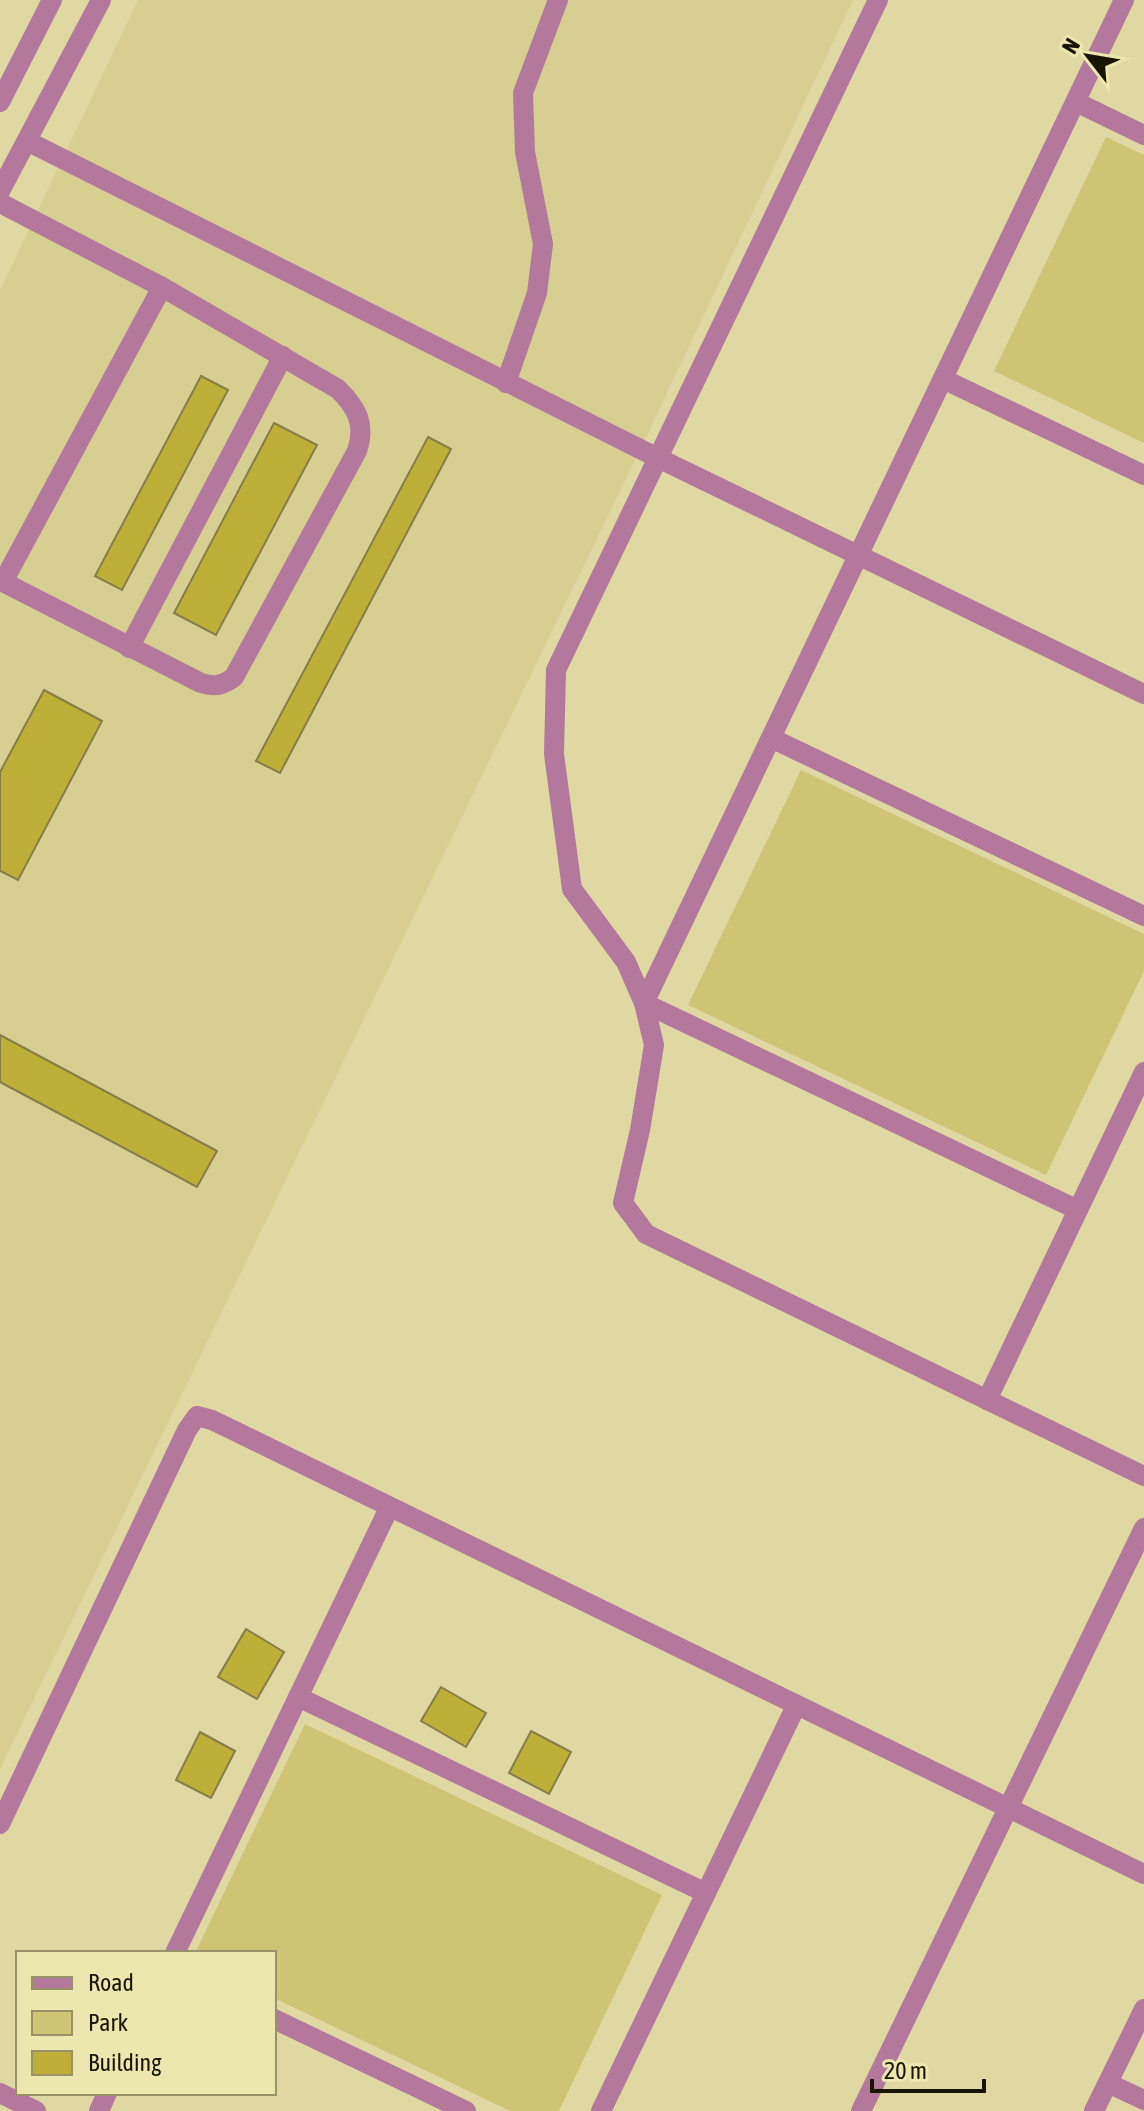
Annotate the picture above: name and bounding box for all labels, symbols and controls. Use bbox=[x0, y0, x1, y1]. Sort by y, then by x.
north arrow bbox=[1048, 16, 1128, 96]
text: N bbox=[1056, 33, 1085, 58]
legend bbox=[16, 1951, 276, 2095]
text: Road bbox=[88, 1969, 134, 1996]
text: Park bbox=[88, 2009, 129, 2036]
scale bar bbox=[872, 2043, 984, 2093]
text: Building bbox=[88, 2049, 162, 2076]
text: 20 m bbox=[884, 2057, 927, 2084]

